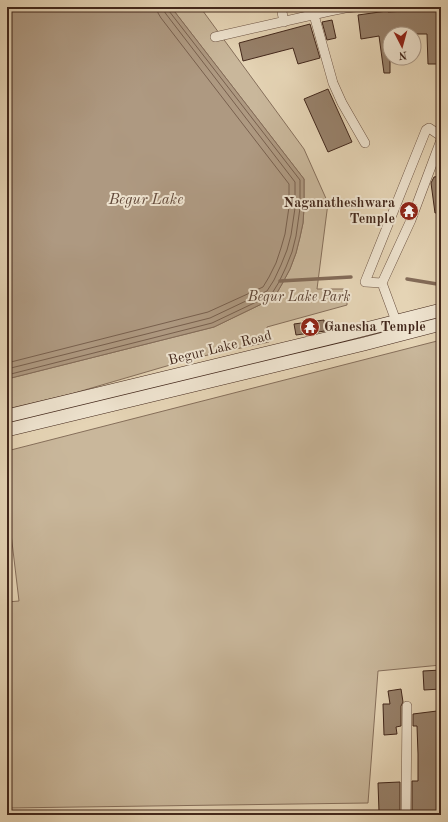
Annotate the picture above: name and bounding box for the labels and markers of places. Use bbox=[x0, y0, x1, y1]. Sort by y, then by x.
place label: Naganatheshwara Temple bbox=[283, 196, 395, 226]
temple icon: Naganatheshwara Temple bbox=[398, 200, 420, 222]
temple icon: Ganesha Temple bbox=[299, 316, 321, 338]
place label: Ganesha Temple bbox=[324, 320, 426, 334]

